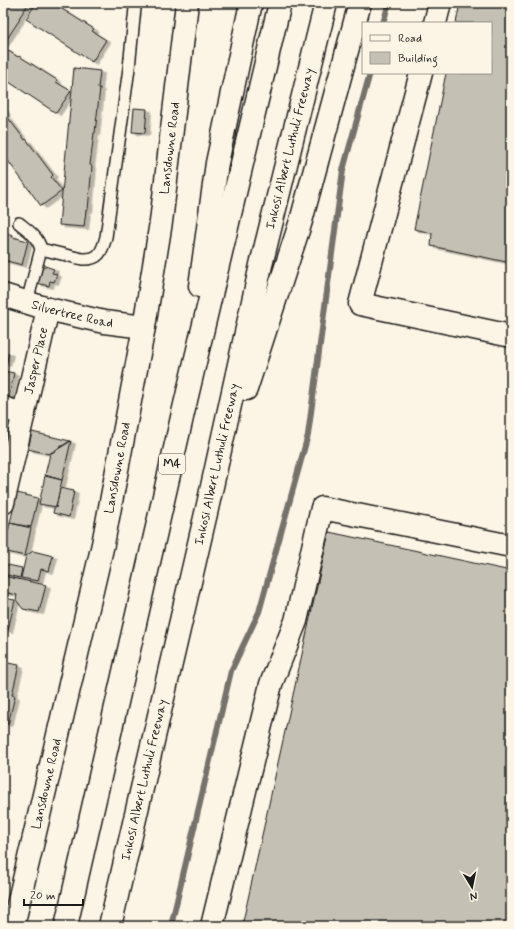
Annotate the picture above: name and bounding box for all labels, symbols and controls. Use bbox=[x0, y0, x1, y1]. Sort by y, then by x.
legend bbox=[362, 22, 492, 74]
text: Road bbox=[398, 31, 422, 47]
text: Building bbox=[398, 51, 438, 68]
street label: Inkosi Albert Luthuli Freeway bbox=[262, 66, 318, 231]
street label: Lansdowne Road bbox=[156, 101, 184, 195]
street label: Silvertree Road bbox=[29, 296, 114, 332]
street label: Jasper Place bbox=[20, 325, 52, 396]
street label: Inkosi Albert Luthuli Freeway bbox=[190, 382, 243, 547]
street label: Lansdowne Road bbox=[100, 421, 134, 515]
road number: M4 bbox=[159, 454, 185, 474]
street label: Inkosi Albert Luthuli Freeway bbox=[117, 698, 171, 862]
street label: Lansdowne Road bbox=[28, 737, 65, 831]
north arrow bbox=[452, 867, 492, 907]
scale bar bbox=[24, 881, 83, 907]
text: 20 m bbox=[30, 888, 56, 904]
text: N bbox=[469, 888, 478, 903]

